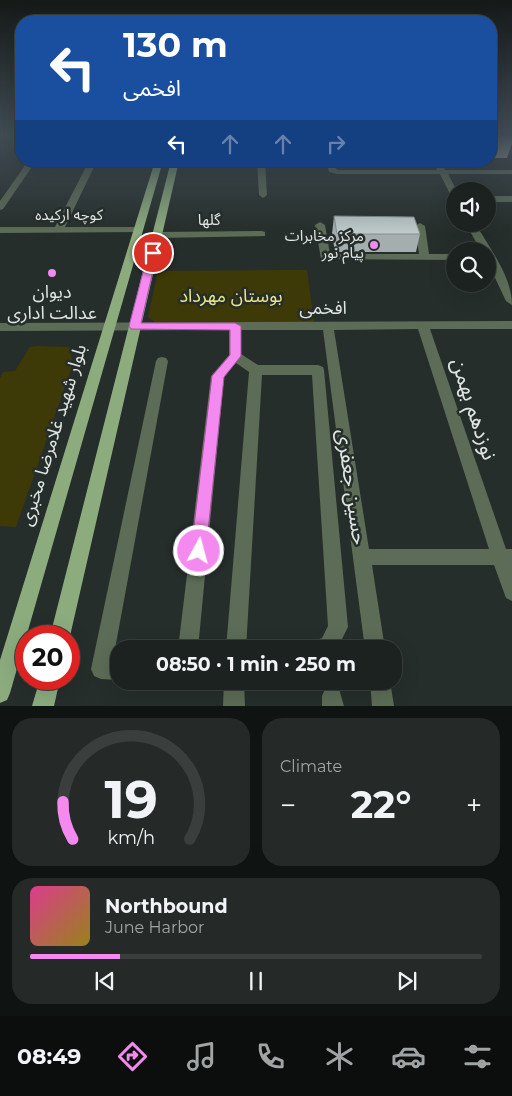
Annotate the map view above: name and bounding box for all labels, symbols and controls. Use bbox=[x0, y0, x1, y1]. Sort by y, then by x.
text: 130 m bbox=[123, 23, 228, 66]
icon: left bbox=[40, 35, 105, 100]
text: افخمی bbox=[123, 75, 181, 102]
icon: left bbox=[163, 130, 191, 158]
icon: ahead bbox=[216, 130, 244, 158]
icon: ahead bbox=[269, 130, 297, 158]
icon: right bbox=[322, 130, 350, 158]
map controls bbox=[446, 182, 496, 292]
button: sound bbox=[446, 182, 496, 232]
street label: کوچه ارکیده bbox=[35, 205, 104, 225]
street label: گلها bbox=[198, 210, 221, 229]
place label: مرکز مخابرات پیام نور bbox=[285, 226, 364, 264]
pin bbox=[132, 232, 174, 274]
icon: arrive bbox=[139, 239, 167, 267]
marker: مرکز مخابرات پیام نور bbox=[368, 239, 380, 251]
button: search bbox=[446, 242, 496, 292]
marker: دیوان عدالت اداری bbox=[46, 267, 58, 279]
place label: دیوان عدالت اداری bbox=[7, 281, 97, 324]
park label: بوستان مهرداد bbox=[179, 285, 283, 307]
street label: افخمی bbox=[299, 297, 347, 319]
street label: بلوار شهید غلامرضا مخبری bbox=[15, 342, 91, 528]
street label: نوزدهم بهمن bbox=[443, 355, 503, 464]
street label: حسین جعفری bbox=[332, 427, 373, 547]
position arrow bbox=[172, 524, 224, 576]
speed limit sign: 20 bbox=[15, 625, 80, 690]
text: 08:50 · 1 min · 250 m bbox=[156, 653, 356, 676]
text: Climate bbox=[280, 757, 342, 776]
text: 19 bbox=[104, 768, 158, 831]
text: 22° bbox=[351, 781, 411, 828]
text: − bbox=[280, 788, 296, 822]
text: + bbox=[466, 788, 482, 822]
text: km/h bbox=[107, 827, 155, 848]
text: Northbound bbox=[105, 895, 228, 918]
text: June Harbor bbox=[105, 918, 204, 937]
icon: previous bbox=[91, 967, 119, 995]
icon: pause bbox=[242, 967, 270, 995]
icon: next bbox=[393, 967, 421, 995]
icon: directions bbox=[115, 1039, 150, 1074]
icon: music bbox=[184, 1039, 219, 1074]
icon: phone bbox=[253, 1039, 288, 1074]
icon: climate bbox=[322, 1039, 357, 1074]
icon: car bbox=[391, 1039, 426, 1074]
icon: filters bbox=[460, 1039, 495, 1074]
text: 08:49 bbox=[17, 1043, 81, 1070]

